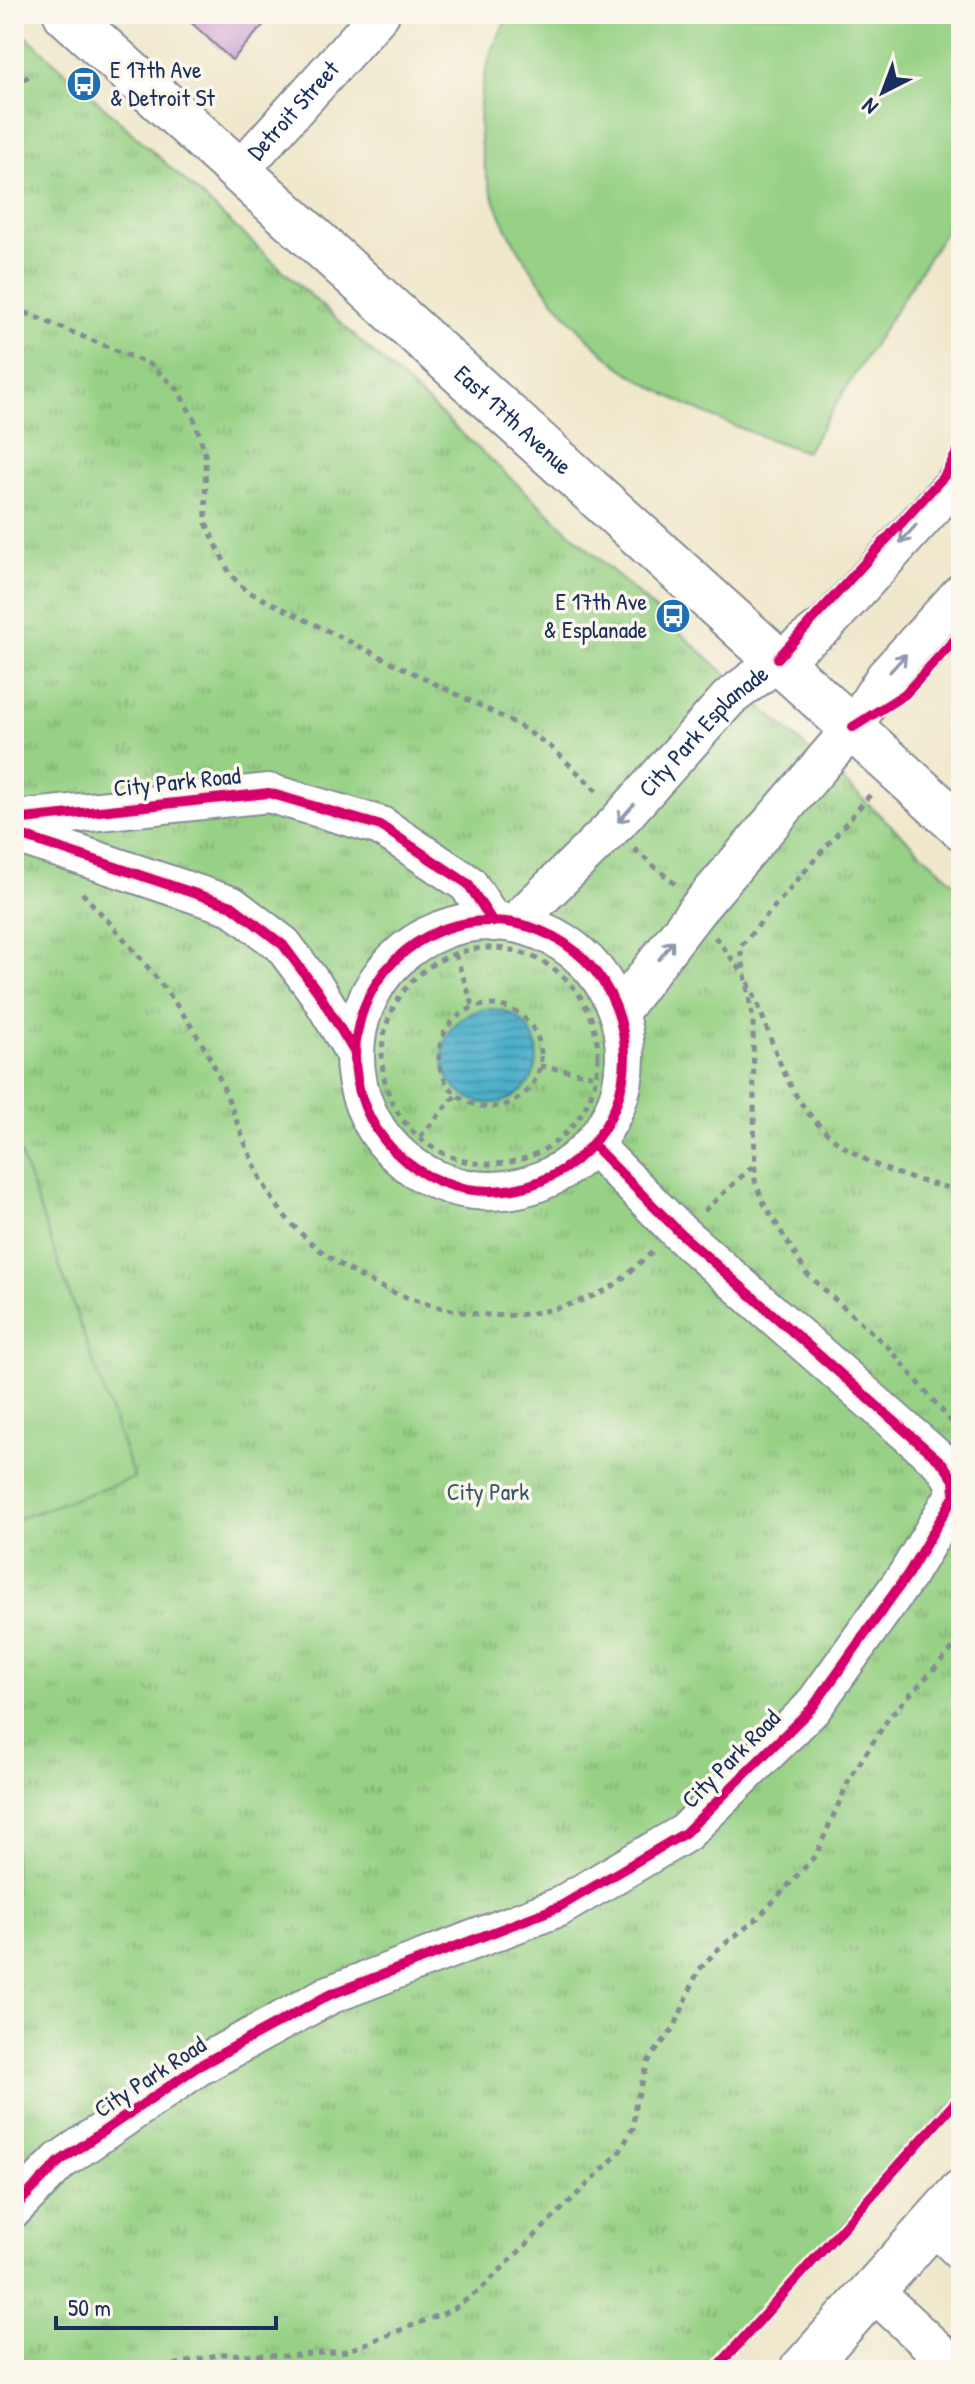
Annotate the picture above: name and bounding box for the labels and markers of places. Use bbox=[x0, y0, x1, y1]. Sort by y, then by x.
place label: E 17th Ave & Detroit St bbox=[110, 53, 216, 113]
bus stop icon: E 17th Ave & Detroit St bbox=[65, 65, 103, 103]
place label: E 17th Ave & Esplanade bbox=[544, 585, 647, 645]
bus stop icon: E 17th Ave & Esplanade bbox=[654, 597, 692, 635]

